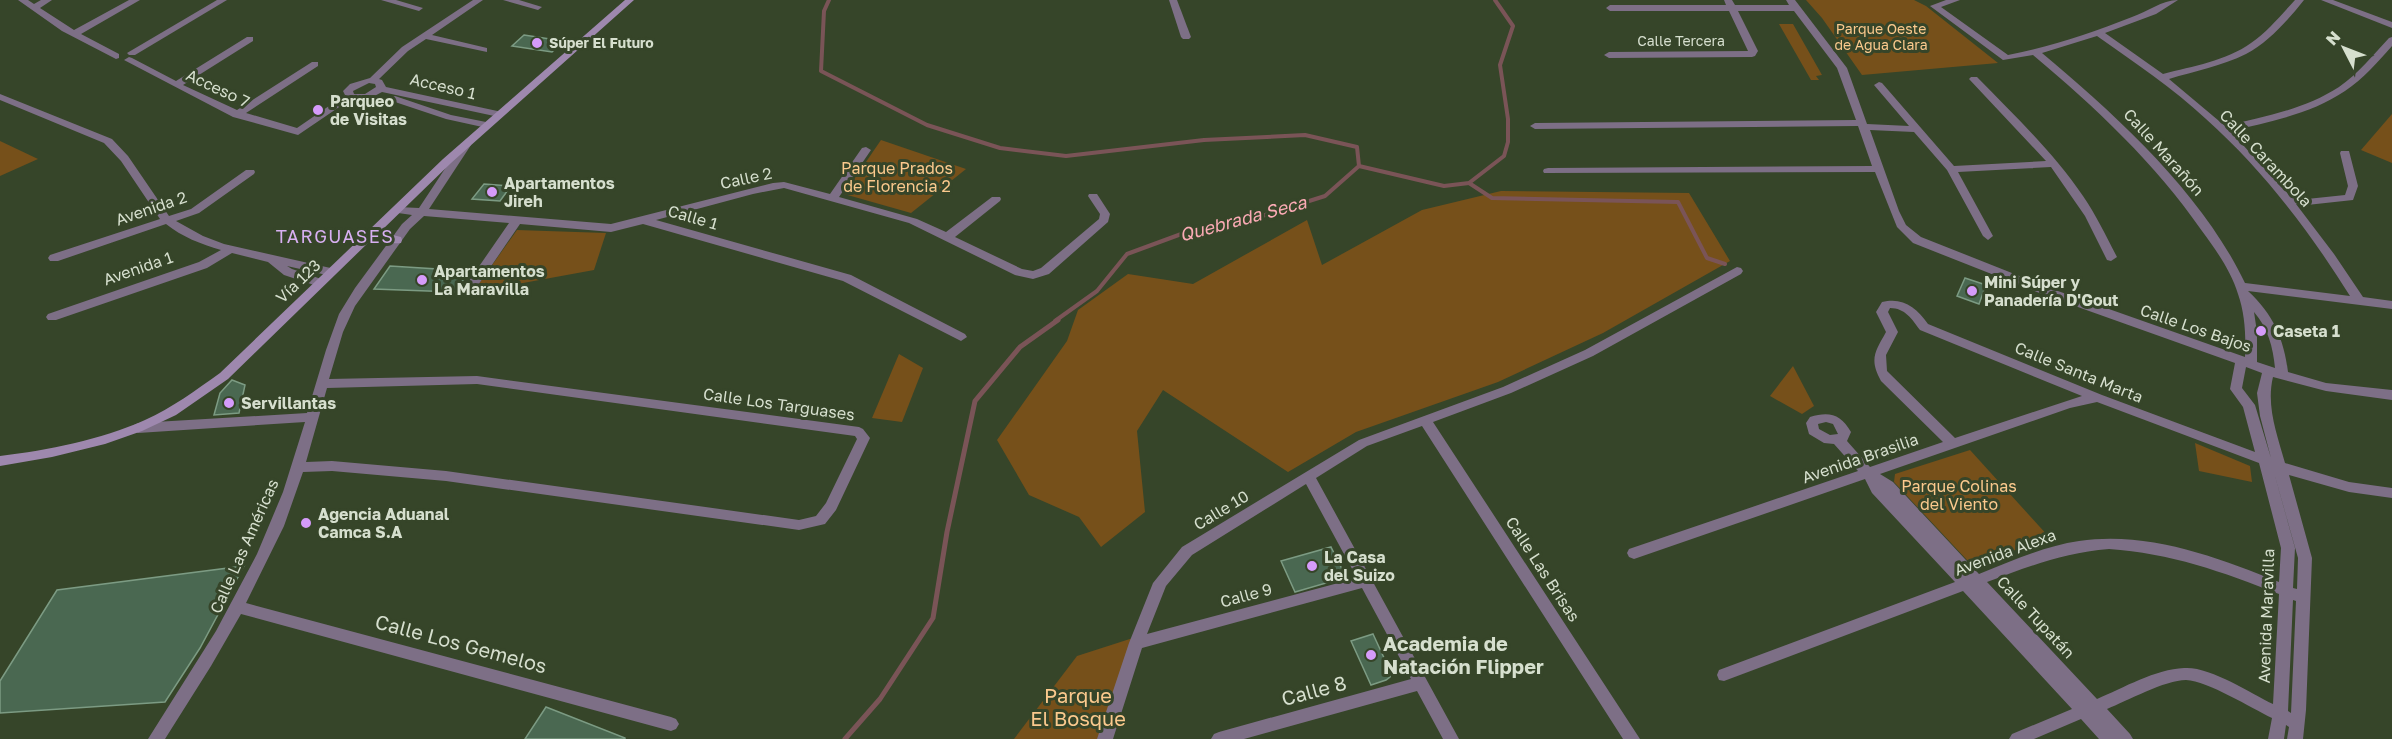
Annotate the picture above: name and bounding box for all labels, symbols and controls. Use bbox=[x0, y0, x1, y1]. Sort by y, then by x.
north arrow bbox=[2314, 18, 2374, 78]
park label: Parque Oeste de Agua Clara bbox=[1834, 20, 1928, 53]
text: N bbox=[2321, 27, 2344, 49]
street label: Calle Tercera bbox=[1637, 32, 1725, 49]
place label: Súper El Futuro bbox=[549, 34, 654, 51]
marker: Súper El Futuro bbox=[530, 36, 544, 50]
street label: Acceso 7 bbox=[183, 65, 253, 111]
street label: Acceso 1 bbox=[408, 69, 478, 103]
place label: Parqueo de Visitas bbox=[330, 91, 407, 129]
marker: Parqueo de Visitas bbox=[311, 103, 325, 117]
street label: Calle Marañón bbox=[2120, 104, 2208, 200]
street label: Calle Carambola bbox=[2216, 105, 2316, 211]
park label: Parque Prados de Florencia 2 bbox=[841, 158, 953, 196]
street label: Calle 2 bbox=[718, 163, 774, 193]
place label: Apartamentos Jireh bbox=[504, 173, 615, 211]
marker: Apartamentos Jireh bbox=[485, 185, 499, 199]
street label: Avenida 2 bbox=[113, 187, 189, 229]
water label: Quebrada Seca bbox=[1177, 190, 1309, 246]
street label: Calle 1 bbox=[666, 200, 721, 234]
district label: TARGUASES bbox=[276, 225, 394, 247]
street label: Avenida 1 bbox=[100, 247, 176, 289]
street label: Vía 123 bbox=[271, 255, 325, 307]
place label: Apartamentos La Maravilla bbox=[434, 261, 545, 299]
place label: Mini Súper y Panadería D'Gout bbox=[1984, 272, 2118, 310]
marker: Apartamentos La Maravilla bbox=[415, 273, 429, 287]
marker: Mini Súper y Panadería D'Gout bbox=[1965, 284, 1979, 298]
street label: Calle Los Bajos bbox=[2138, 300, 2254, 356]
place label: Caseta 1 bbox=[2273, 321, 2340, 341]
marker: Caseta 1 bbox=[2254, 324, 2268, 338]
street label: Calle Santa Marta bbox=[2012, 337, 2146, 407]
street label: Calle Los Targuases bbox=[702, 383, 856, 425]
place label: Servillantas bbox=[241, 393, 336, 413]
marker: Servillantas bbox=[222, 396, 236, 410]
street label: Avenida Brasilia bbox=[1799, 429, 1921, 487]
street label: Calle Las Américas bbox=[205, 476, 283, 616]
park label: Parque Colinas del Viento bbox=[1901, 476, 2017, 514]
street label: Calle 10 bbox=[1190, 486, 1252, 534]
place label: Agencia Aduanal Camca S.A bbox=[318, 504, 450, 542]
street label: Calle Las Brisas bbox=[1502, 513, 1584, 625]
marker: Agencia Aduanal Camca S.A bbox=[299, 516, 313, 530]
street label: Avenida Alexa bbox=[1951, 524, 2059, 580]
place label: La Casa del Suizo bbox=[1324, 547, 1395, 585]
street label: Avenida Maravilla bbox=[2254, 548, 2278, 684]
marker: La Casa del Suizo bbox=[1305, 559, 1319, 573]
street label: Calle Tupatán bbox=[1993, 572, 2079, 662]
street label: Calle 9 bbox=[1218, 578, 1274, 612]
street label: Calle Los Gemelos bbox=[373, 609, 550, 677]
place label: Academia de Natación Flipper bbox=[1383, 631, 1544, 678]
marker: Academia de Natación Flipper bbox=[1364, 648, 1378, 662]
street label: Calle 8 bbox=[1279, 670, 1349, 710]
park label: Parque El Bosque bbox=[1030, 683, 1126, 730]

